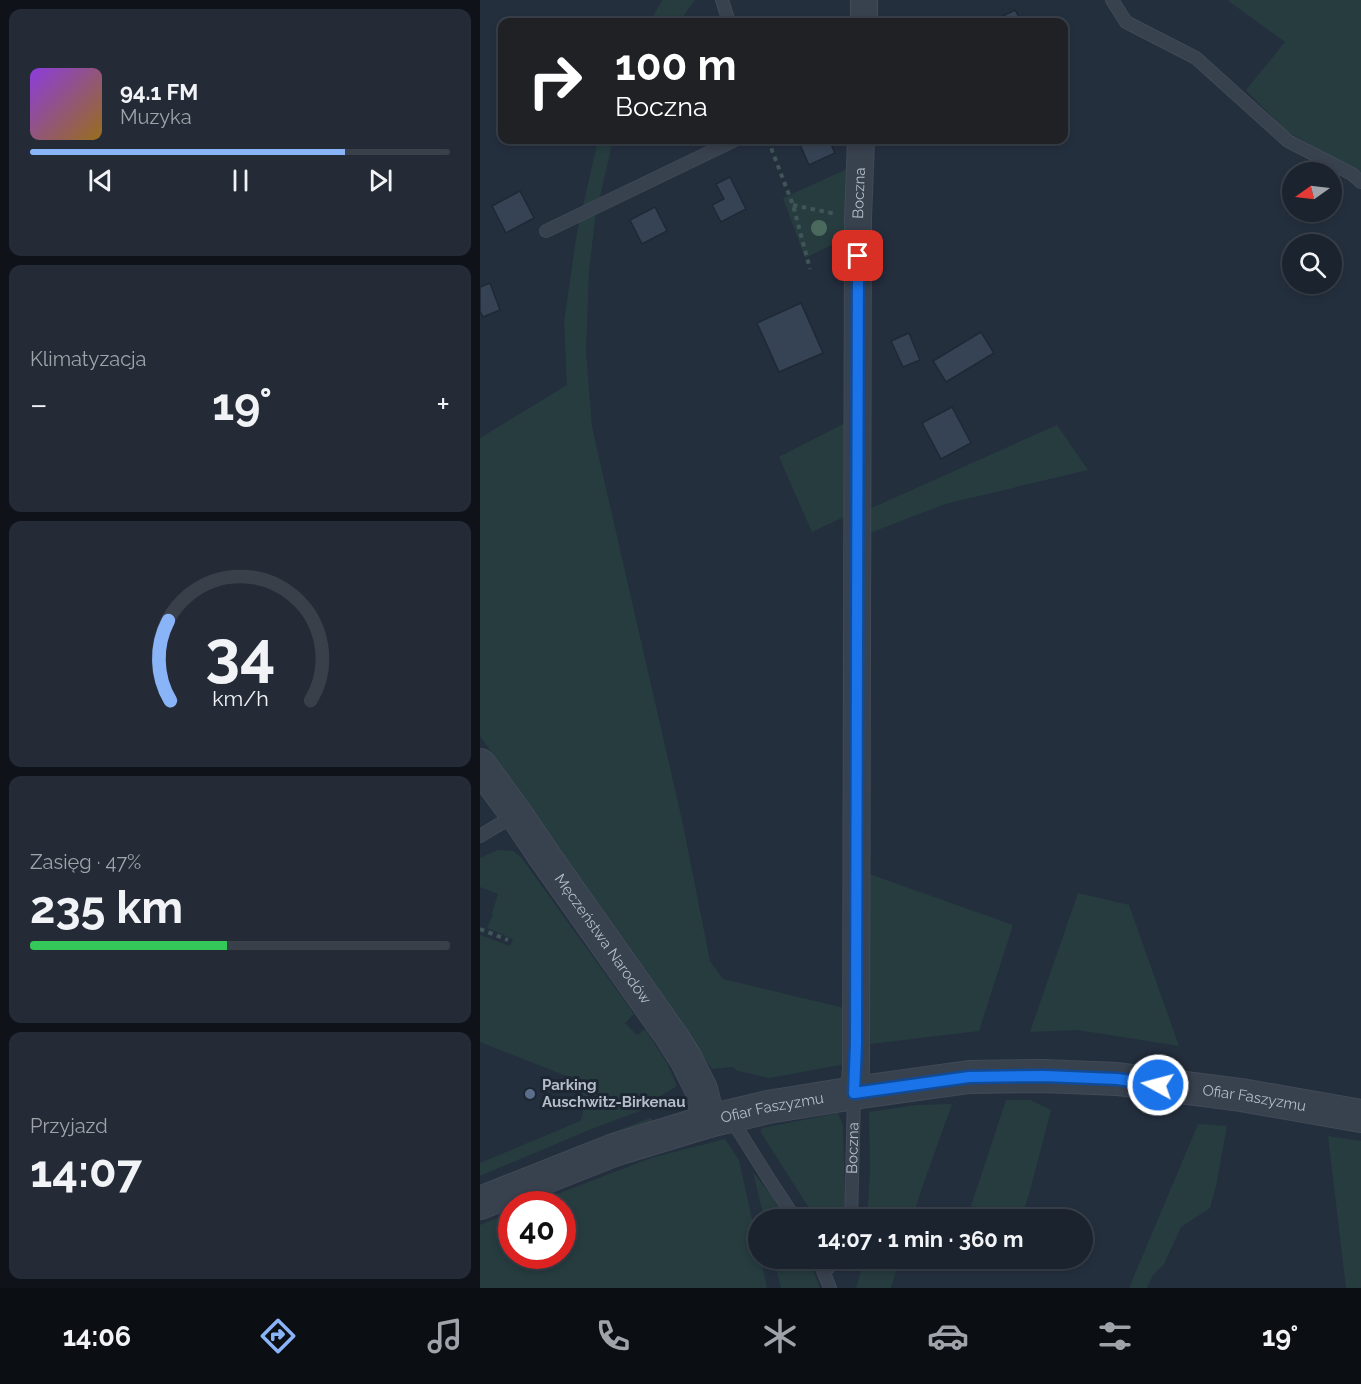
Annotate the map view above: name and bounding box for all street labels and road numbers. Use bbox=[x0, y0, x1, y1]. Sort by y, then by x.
street label: Boczna bbox=[849, 167, 869, 219]
street label: Męczeństwa Narodów bbox=[551, 870, 655, 1008]
street label: Ofiar Faszyzmu bbox=[1201, 1081, 1308, 1115]
street label: Ofiar Faszyzmu bbox=[719, 1089, 825, 1127]
street label: Boczna bbox=[843, 1122, 862, 1174]

